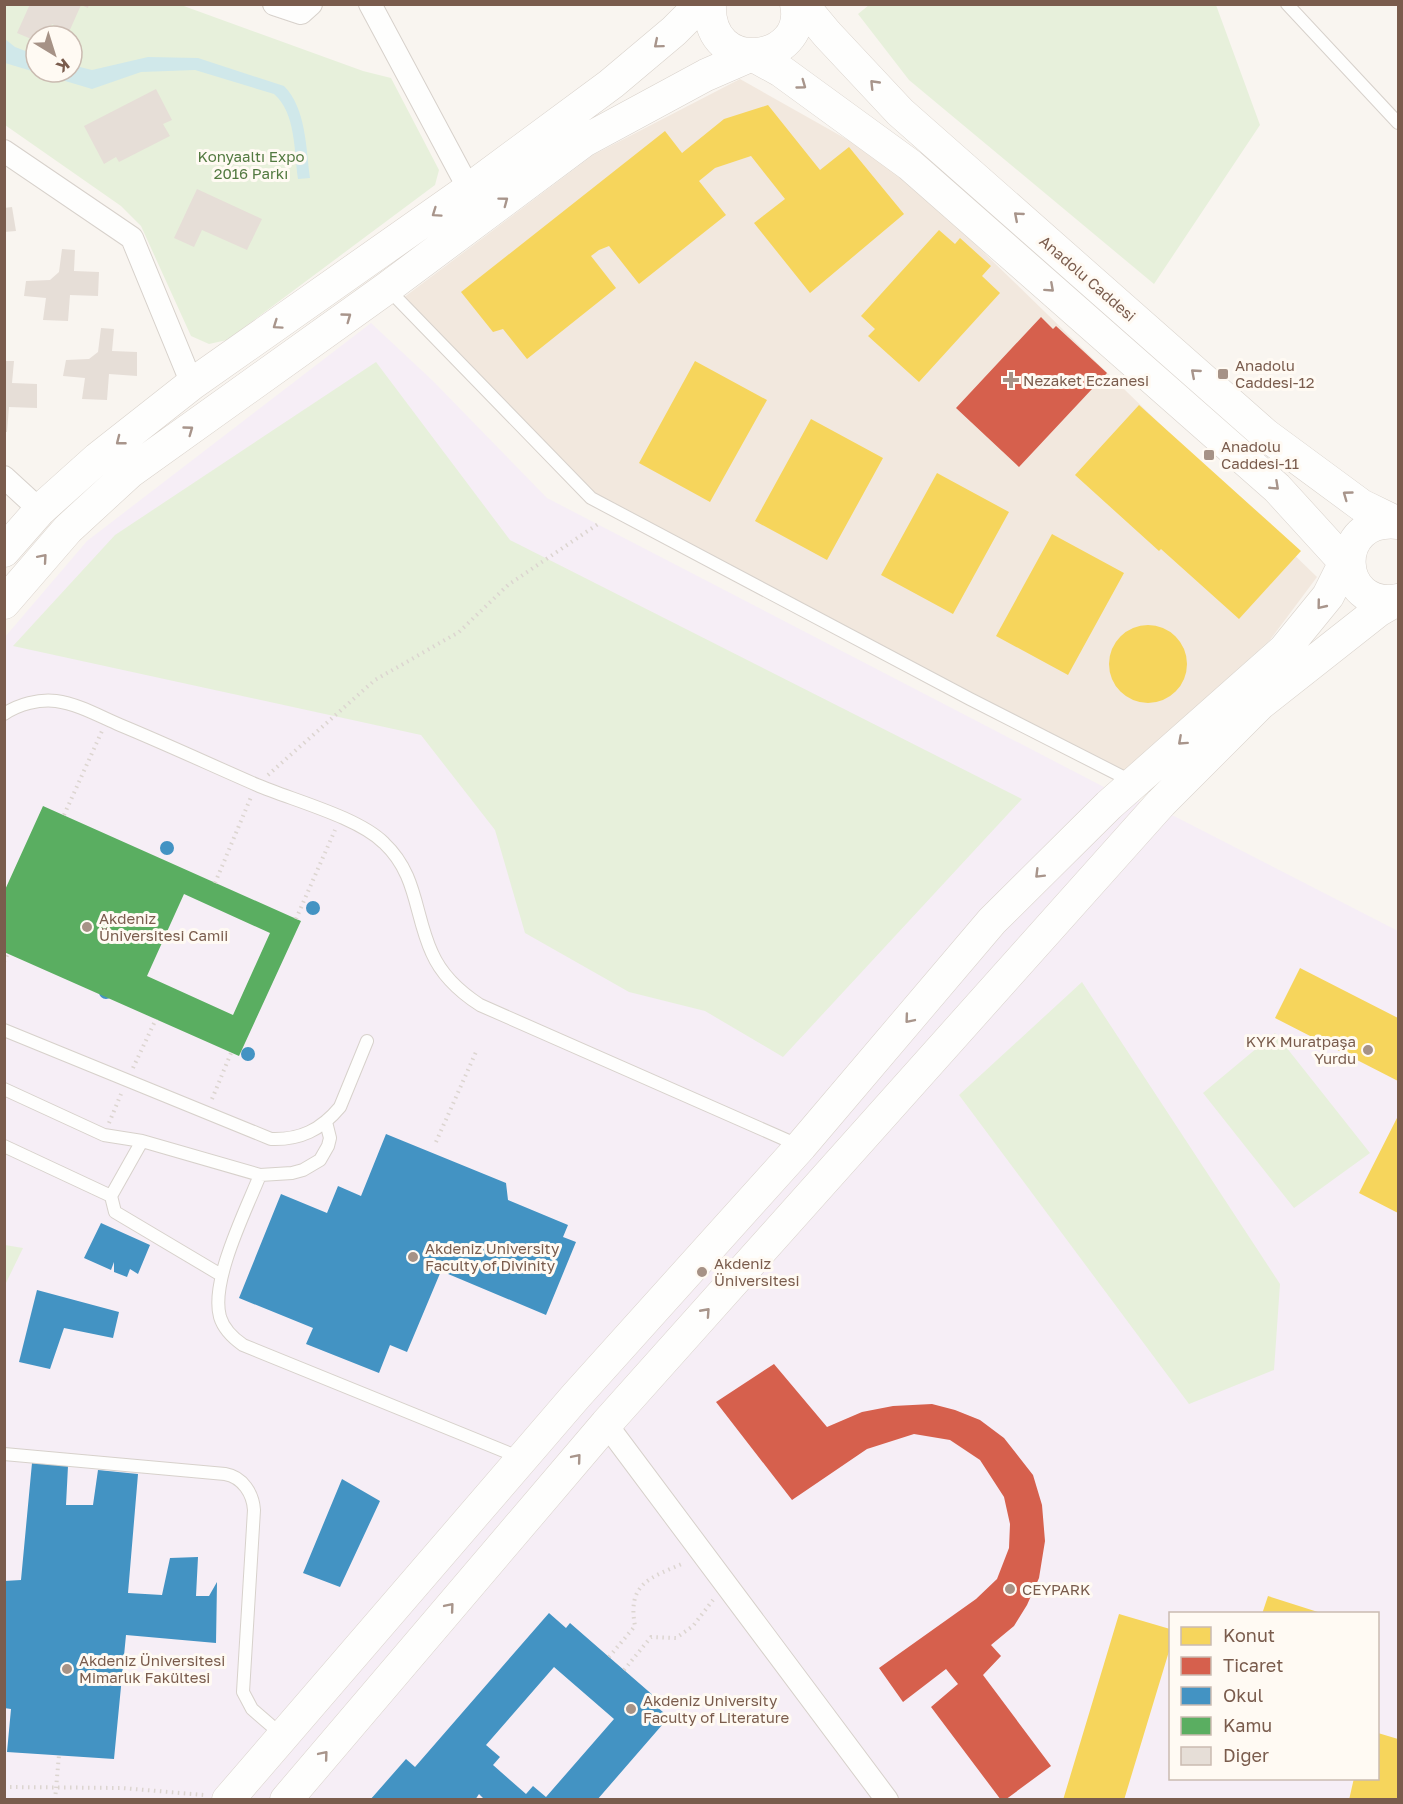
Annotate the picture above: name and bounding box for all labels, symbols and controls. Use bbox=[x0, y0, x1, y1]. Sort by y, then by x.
north arrow bbox=[24, 24, 84, 84]
one-way arrow bbox=[654, 37, 665, 48]
text: K bbox=[52, 54, 74, 78]
one-way arrow bbox=[795, 78, 806, 89]
one-way arrow bbox=[870, 81, 881, 91]
park label: Konyaaltı Expo 2016 Parkı bbox=[198, 147, 304, 182]
one-way arrow bbox=[497, 197, 508, 208]
one-way arrow bbox=[432, 206, 443, 217]
one-way arrow bbox=[1014, 212, 1025, 223]
street label: Anadolu Caddesi bbox=[1036, 231, 1140, 325]
one-way arrow bbox=[1043, 281, 1053, 292]
one-way arrow bbox=[341, 313, 352, 324]
one-way arrow bbox=[272, 318, 283, 329]
place label: Anadolu Caddesi-12 bbox=[1235, 356, 1314, 391]
marker: Anadolu Caddesi-12 bbox=[1216, 367, 1230, 381]
one-way arrow bbox=[1192, 369, 1202, 380]
place label: Nezaket Eczanesi bbox=[1023, 371, 1149, 389]
marker: Nezaket Eczanesi bbox=[1004, 373, 1018, 387]
one-way arrow bbox=[182, 427, 193, 438]
one-way arrow bbox=[116, 433, 127, 444]
place label: Anadolu Caddesi-11 bbox=[1221, 437, 1299, 472]
marker: Anadolu Caddesi-11 bbox=[1202, 448, 1216, 462]
one-way arrow bbox=[1268, 479, 1279, 490]
one-way arrow bbox=[1343, 491, 1354, 502]
one-way arrow bbox=[35, 554, 46, 565]
one-way arrow bbox=[1317, 598, 1328, 609]
one-way arrow bbox=[1178, 734, 1188, 745]
one-way arrow bbox=[1036, 866, 1047, 877]
place label: Akdeniz Üniversitesi Camii bbox=[99, 909, 228, 944]
marker: Akdeniz Üniversitesi Camii bbox=[80, 920, 94, 934]
one-way arrow bbox=[905, 1012, 916, 1023]
place label: KYK Muratpaşa Yurdu bbox=[1246, 1032, 1356, 1067]
marker: KYK Muratpaşa Yurdu bbox=[1361, 1043, 1375, 1057]
place label: Akdeniz University Faculty of Divinity bbox=[425, 1239, 560, 1274]
marker: Akdeniz University Faculty of Divinity bbox=[406, 1250, 420, 1264]
place label: Akdeniz Üniversitesi bbox=[714, 1254, 800, 1289]
marker: Akdeniz Üniversitesi bbox=[695, 1265, 709, 1279]
one-way arrow bbox=[699, 1308, 710, 1319]
one-way arrow bbox=[570, 1454, 581, 1465]
place label: CEYPARK bbox=[1022, 1580, 1090, 1598]
marker: CEYPARK bbox=[1003, 1582, 1017, 1596]
one-way arrow bbox=[443, 1603, 454, 1614]
legend bbox=[1169, 1612, 1379, 1780]
text: Konut bbox=[1223, 1624, 1275, 1646]
place label: Akdeniz Üniversitesi Mimarlık Fakültesi bbox=[79, 1651, 225, 1686]
text: Ticaret bbox=[1223, 1654, 1283, 1676]
marker: Akdeniz Üniversitesi Mimarlık Fakültesi bbox=[60, 1662, 74, 1676]
text: Okul bbox=[1223, 1684, 1263, 1706]
place label: Akdeniz University Faculty of Literature bbox=[643, 1691, 789, 1726]
marker: Akdeniz University Faculty of Literature bbox=[624, 1702, 638, 1716]
text: Kamu bbox=[1223, 1714, 1272, 1736]
text: Diğer bbox=[1223, 1744, 1269, 1766]
one-way arrow bbox=[317, 1751, 328, 1762]

